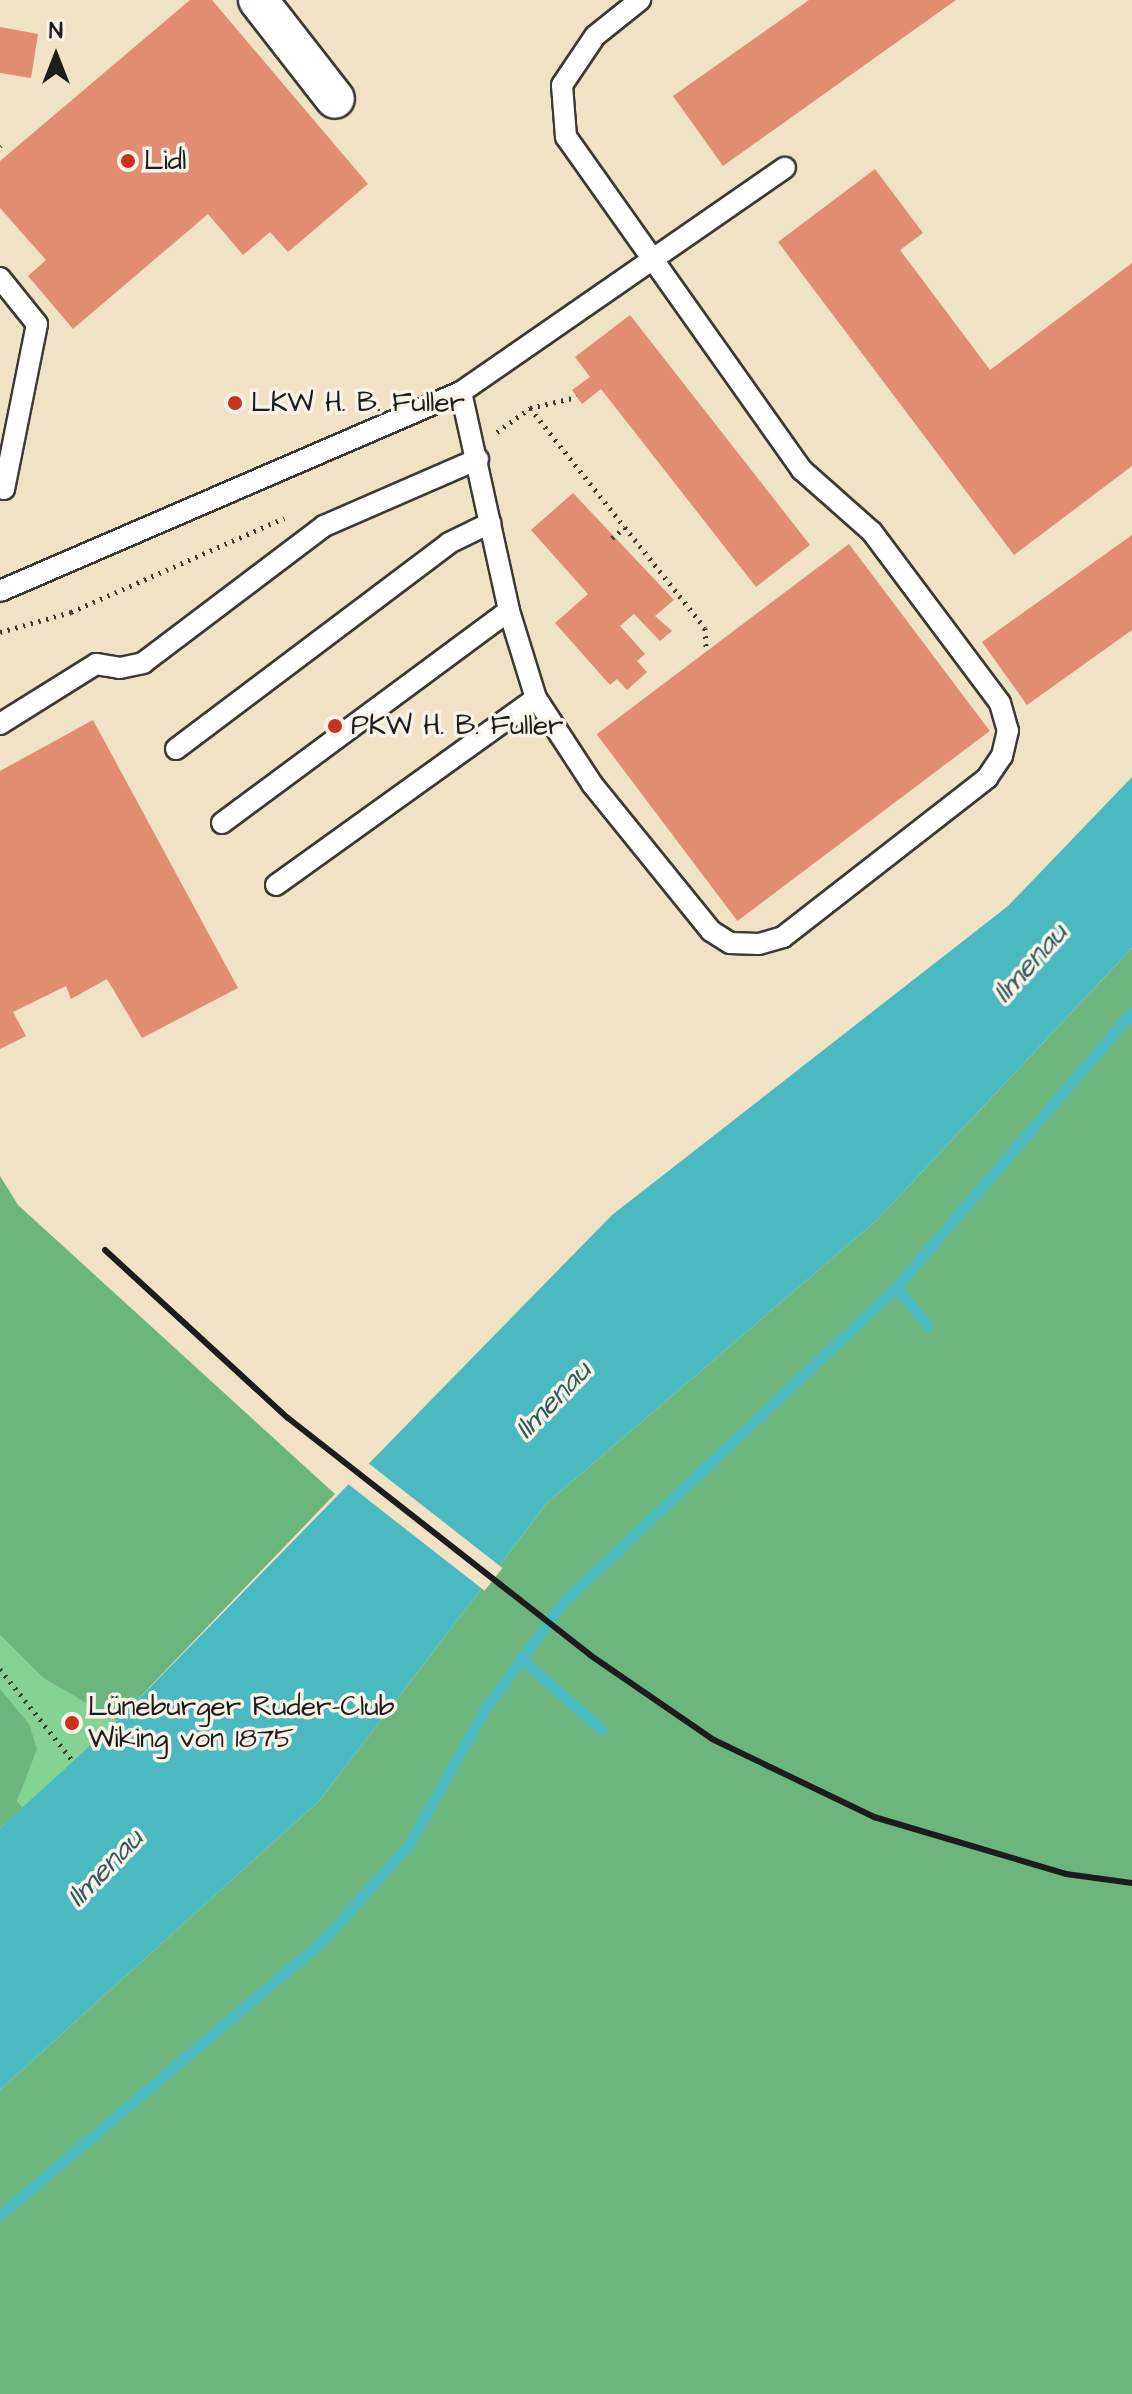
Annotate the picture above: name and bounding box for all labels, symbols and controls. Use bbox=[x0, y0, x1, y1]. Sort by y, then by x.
north arrow bbox=[16, 16, 96, 96]
text: N bbox=[49, 16, 63, 47]
place label: Lidl bbox=[144, 144, 186, 178]
marker: Lidl bbox=[119, 152, 137, 170]
place label: LKW H. B. Fuller bbox=[251, 386, 465, 420]
marker: LKW H. B. Fuller bbox=[226, 394, 244, 412]
place label: PKW H. B. Fuller bbox=[351, 709, 564, 743]
marker: PKW H. B. Fuller bbox=[326, 717, 344, 735]
water label: Ilmenau bbox=[985, 916, 1075, 1010]
water label: Ilmenau bbox=[507, 1354, 599, 1446]
place label: Lüneburger Ruder-Club Wiking von 1875 bbox=[88, 1690, 394, 1756]
marker: Lüneburger Ruder-Club Wiking von 1875 bbox=[63, 1714, 81, 1732]
water label: Ilmenau bbox=[59, 1822, 151, 1914]

